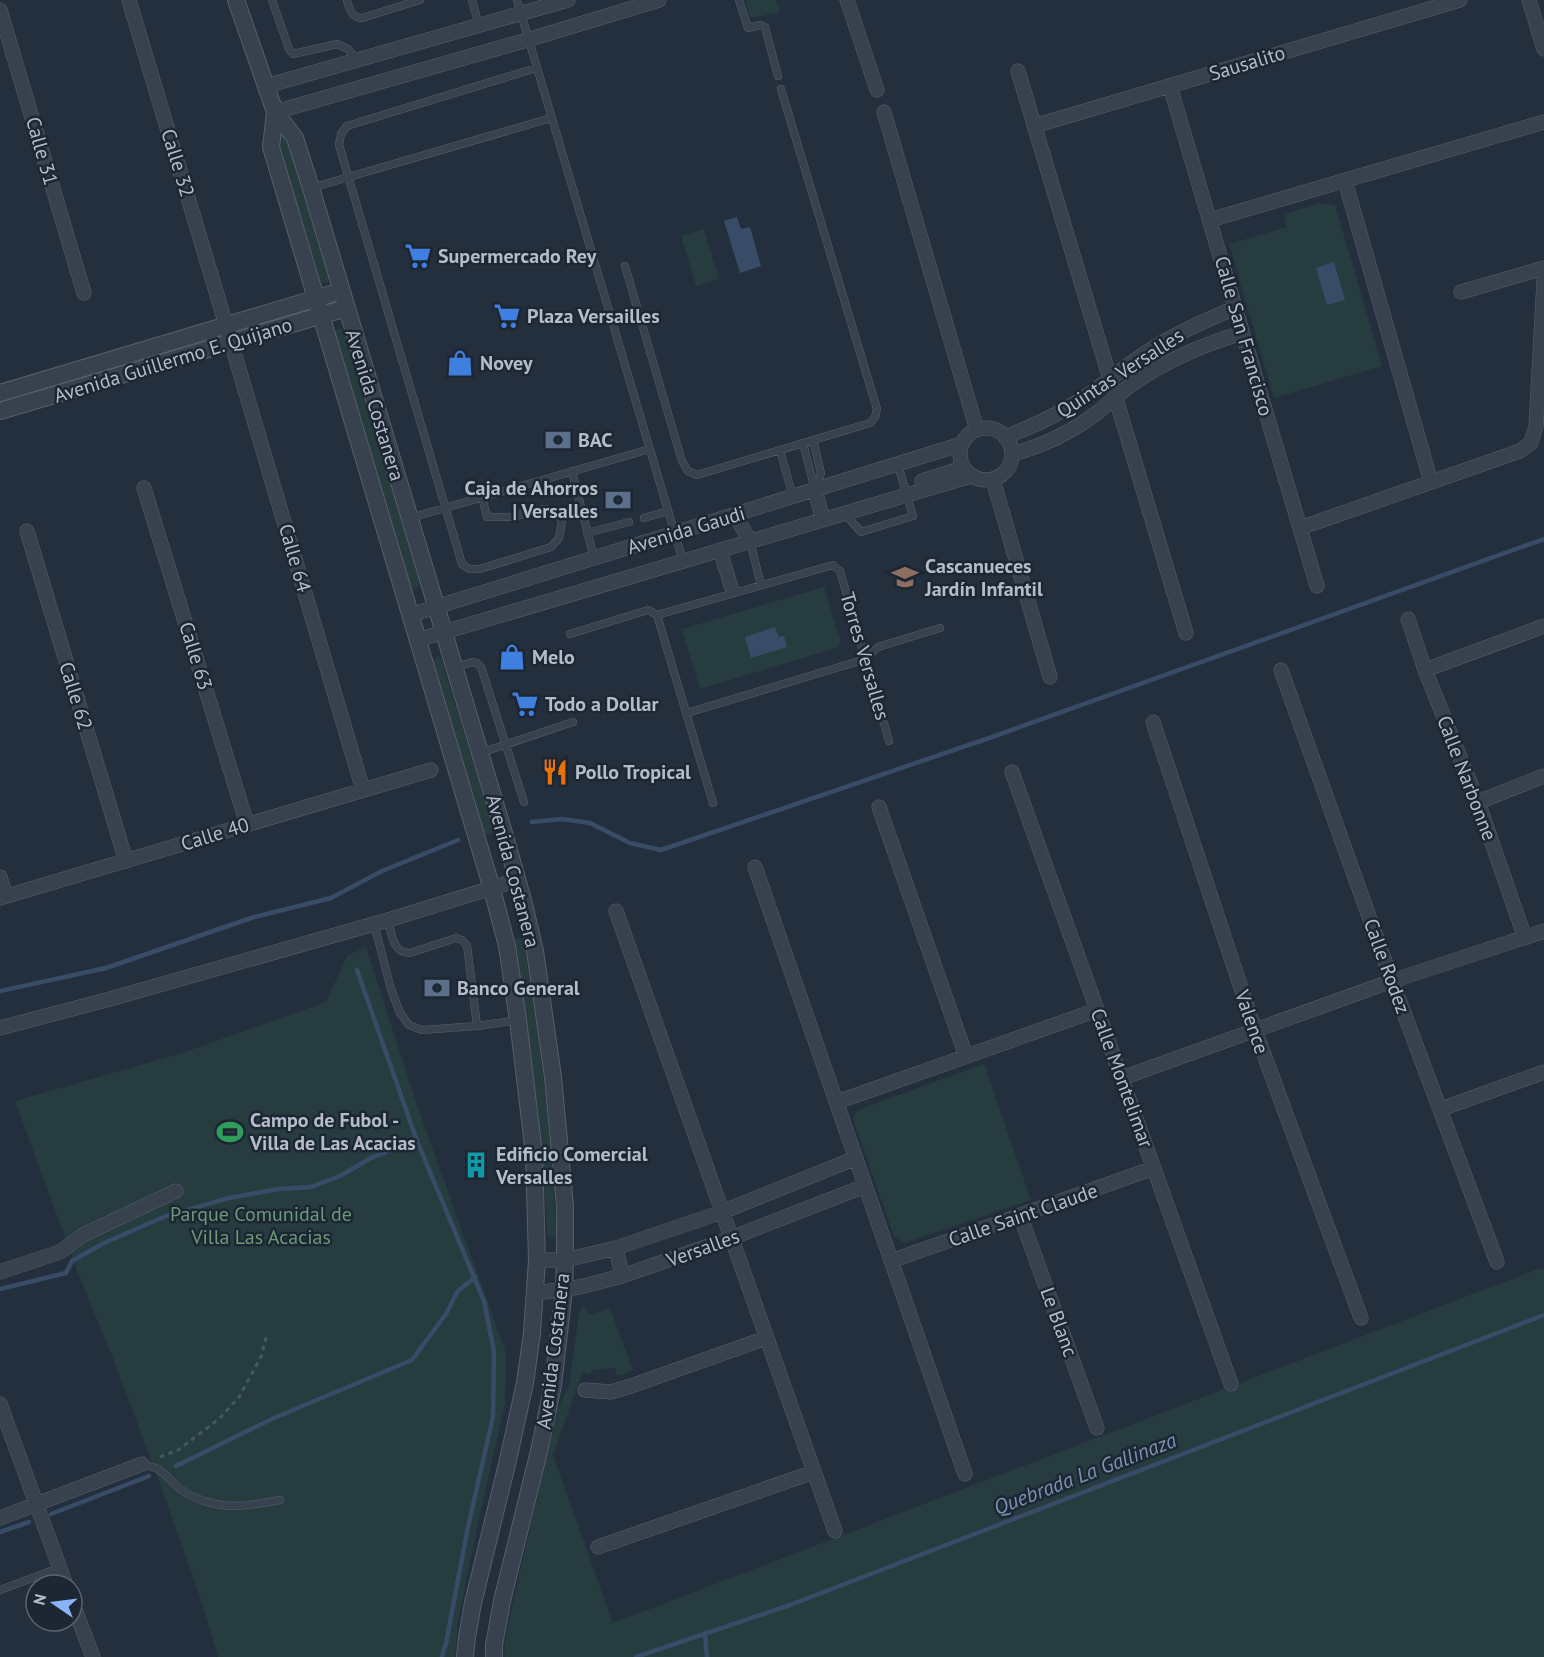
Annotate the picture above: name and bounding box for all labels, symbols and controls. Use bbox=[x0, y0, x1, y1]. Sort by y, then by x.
street label: Sausalito bbox=[1206, 39, 1288, 87]
street label: Calle 31 bbox=[20, 114, 64, 188]
street label: Calle 32 bbox=[155, 126, 201, 200]
supermarket icon: Supermercado Rey bbox=[403, 241, 433, 271]
place label: Supermercado Rey bbox=[438, 243, 597, 269]
street label: Calle San Francisco bbox=[1209, 253, 1279, 419]
supermarket icon: Plaza Versailles bbox=[492, 301, 522, 331]
place label: Plaza Versailles bbox=[527, 303, 660, 329]
street label: Avenida Guillermo E. Quijano bbox=[51, 311, 295, 409]
street label: Quintas Versalles bbox=[1052, 322, 1188, 424]
street label: Avenida Costanera bbox=[340, 326, 410, 484]
shop icon: Novey bbox=[445, 348, 475, 378]
place label: Novey bbox=[480, 350, 533, 376]
bank icon: BAC bbox=[543, 425, 573, 455]
place label: BAC bbox=[578, 427, 612, 453]
place label: Caja de Ahorros | Versalles bbox=[465, 475, 598, 524]
bank icon: Caja de Ahorros | Versalles bbox=[603, 485, 633, 515]
street label: Avenida Gaudi bbox=[624, 500, 748, 560]
street label: Calle 64 bbox=[273, 521, 317, 595]
place label: Cascanueces Jardín Infantil bbox=[924, 553, 1043, 602]
school or university icon: Cascanueces Jardín Infantil bbox=[890, 562, 920, 592]
street label: Torres Versalles bbox=[834, 589, 896, 723]
street label: Calle 63 bbox=[173, 619, 219, 693]
shop icon: Melo bbox=[497, 642, 527, 672]
place label: Melo bbox=[532, 644, 575, 670]
street label: Calle 62 bbox=[53, 659, 99, 733]
supermarket icon: Todo a Dollar bbox=[510, 689, 540, 719]
place label: Todo a Dollar bbox=[545, 691, 658, 717]
street label: Calle Narbonne bbox=[1431, 712, 1503, 844]
restaurant icon: Pollo Tropical bbox=[540, 757, 570, 787]
place label: Pollo Tropical bbox=[575, 759, 691, 785]
street label: Avenida Costanera bbox=[480, 792, 546, 950]
street label: Calle 40 bbox=[178, 811, 252, 857]
street label: Calle Rodez bbox=[1358, 915, 1416, 1017]
bank icon: Banco General bbox=[422, 973, 452, 1003]
place label: Banco General bbox=[457, 975, 580, 1001]
street label: Valence bbox=[1229, 986, 1275, 1057]
street label: Calle Montelimar bbox=[1085, 1005, 1159, 1151]
place label: Campo de Fubol - Villa de Las Acacias bbox=[249, 1107, 416, 1156]
sports icon: Campo de Fubol - Villa de Las Acacias bbox=[215, 1117, 245, 1147]
place label: Edificio Comercial Versalles bbox=[495, 1141, 648, 1190]
building icon: Edificio Comercial Versalles bbox=[461, 1150, 491, 1180]
street label: Calle Saint Claude bbox=[945, 1177, 1101, 1253]
park label: Parque Comunidal de Villa Las Acacias bbox=[170, 1201, 352, 1250]
street label: Versalles bbox=[662, 1223, 743, 1274]
street label: Avenida Costanera bbox=[531, 1271, 575, 1431]
street label: Le Blanc bbox=[1034, 1284, 1084, 1360]
water label: Quebrada La Gallinaza bbox=[990, 1426, 1181, 1521]
north arrow bbox=[24, 1573, 84, 1633]
text: N bbox=[28, 1592, 50, 1607]

